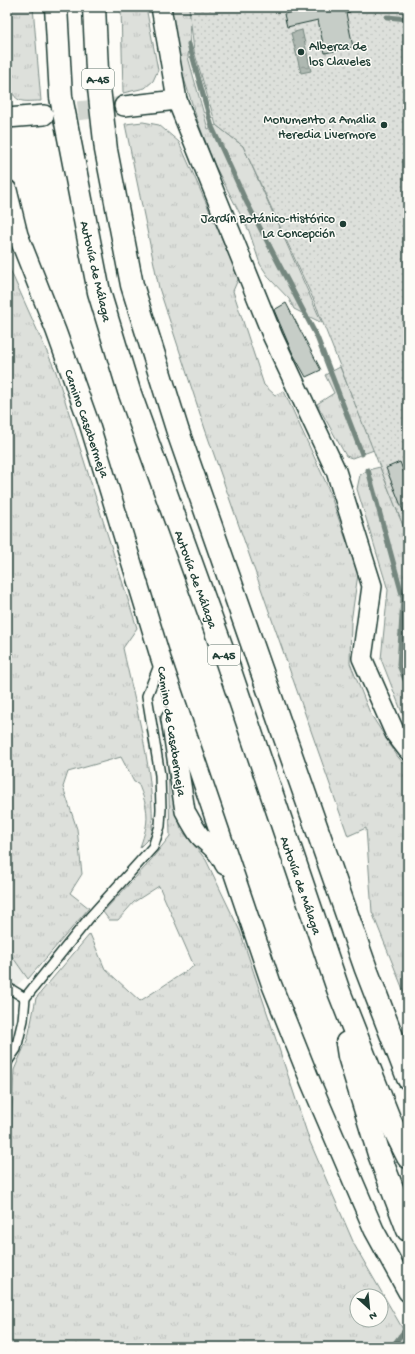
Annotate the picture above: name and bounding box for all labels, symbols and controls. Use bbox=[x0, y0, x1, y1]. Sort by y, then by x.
place label: Alberca de los Claveles bbox=[309, 40, 372, 70]
marker: Alberca de los Claveles bbox=[296, 47, 306, 57]
road number: A-45 bbox=[82, 69, 114, 89]
place label: Monumento a Amalia Heredia Livermore bbox=[263, 113, 377, 143]
marker: Monumento a Amalia Heredia Livermore bbox=[379, 120, 389, 130]
place label: Jardín Botánico-Histórico La Concepción bbox=[201, 212, 336, 242]
marker: Jardín Botánico-Histórico La Concepción bbox=[338, 219, 348, 229]
street label: Autovía de Málaga bbox=[76, 220, 114, 324]
street label: Camino Casabermeja bbox=[60, 368, 111, 481]
street label: Autovía de Málaga bbox=[170, 529, 220, 632]
road number: A-45 bbox=[208, 645, 240, 665]
street label: Camino de Casabermeja bbox=[153, 665, 188, 798]
street label: Autovía de Málaga bbox=[276, 835, 324, 938]
north arrow bbox=[349, 1288, 389, 1328]
text: N bbox=[367, 1308, 379, 1322]

